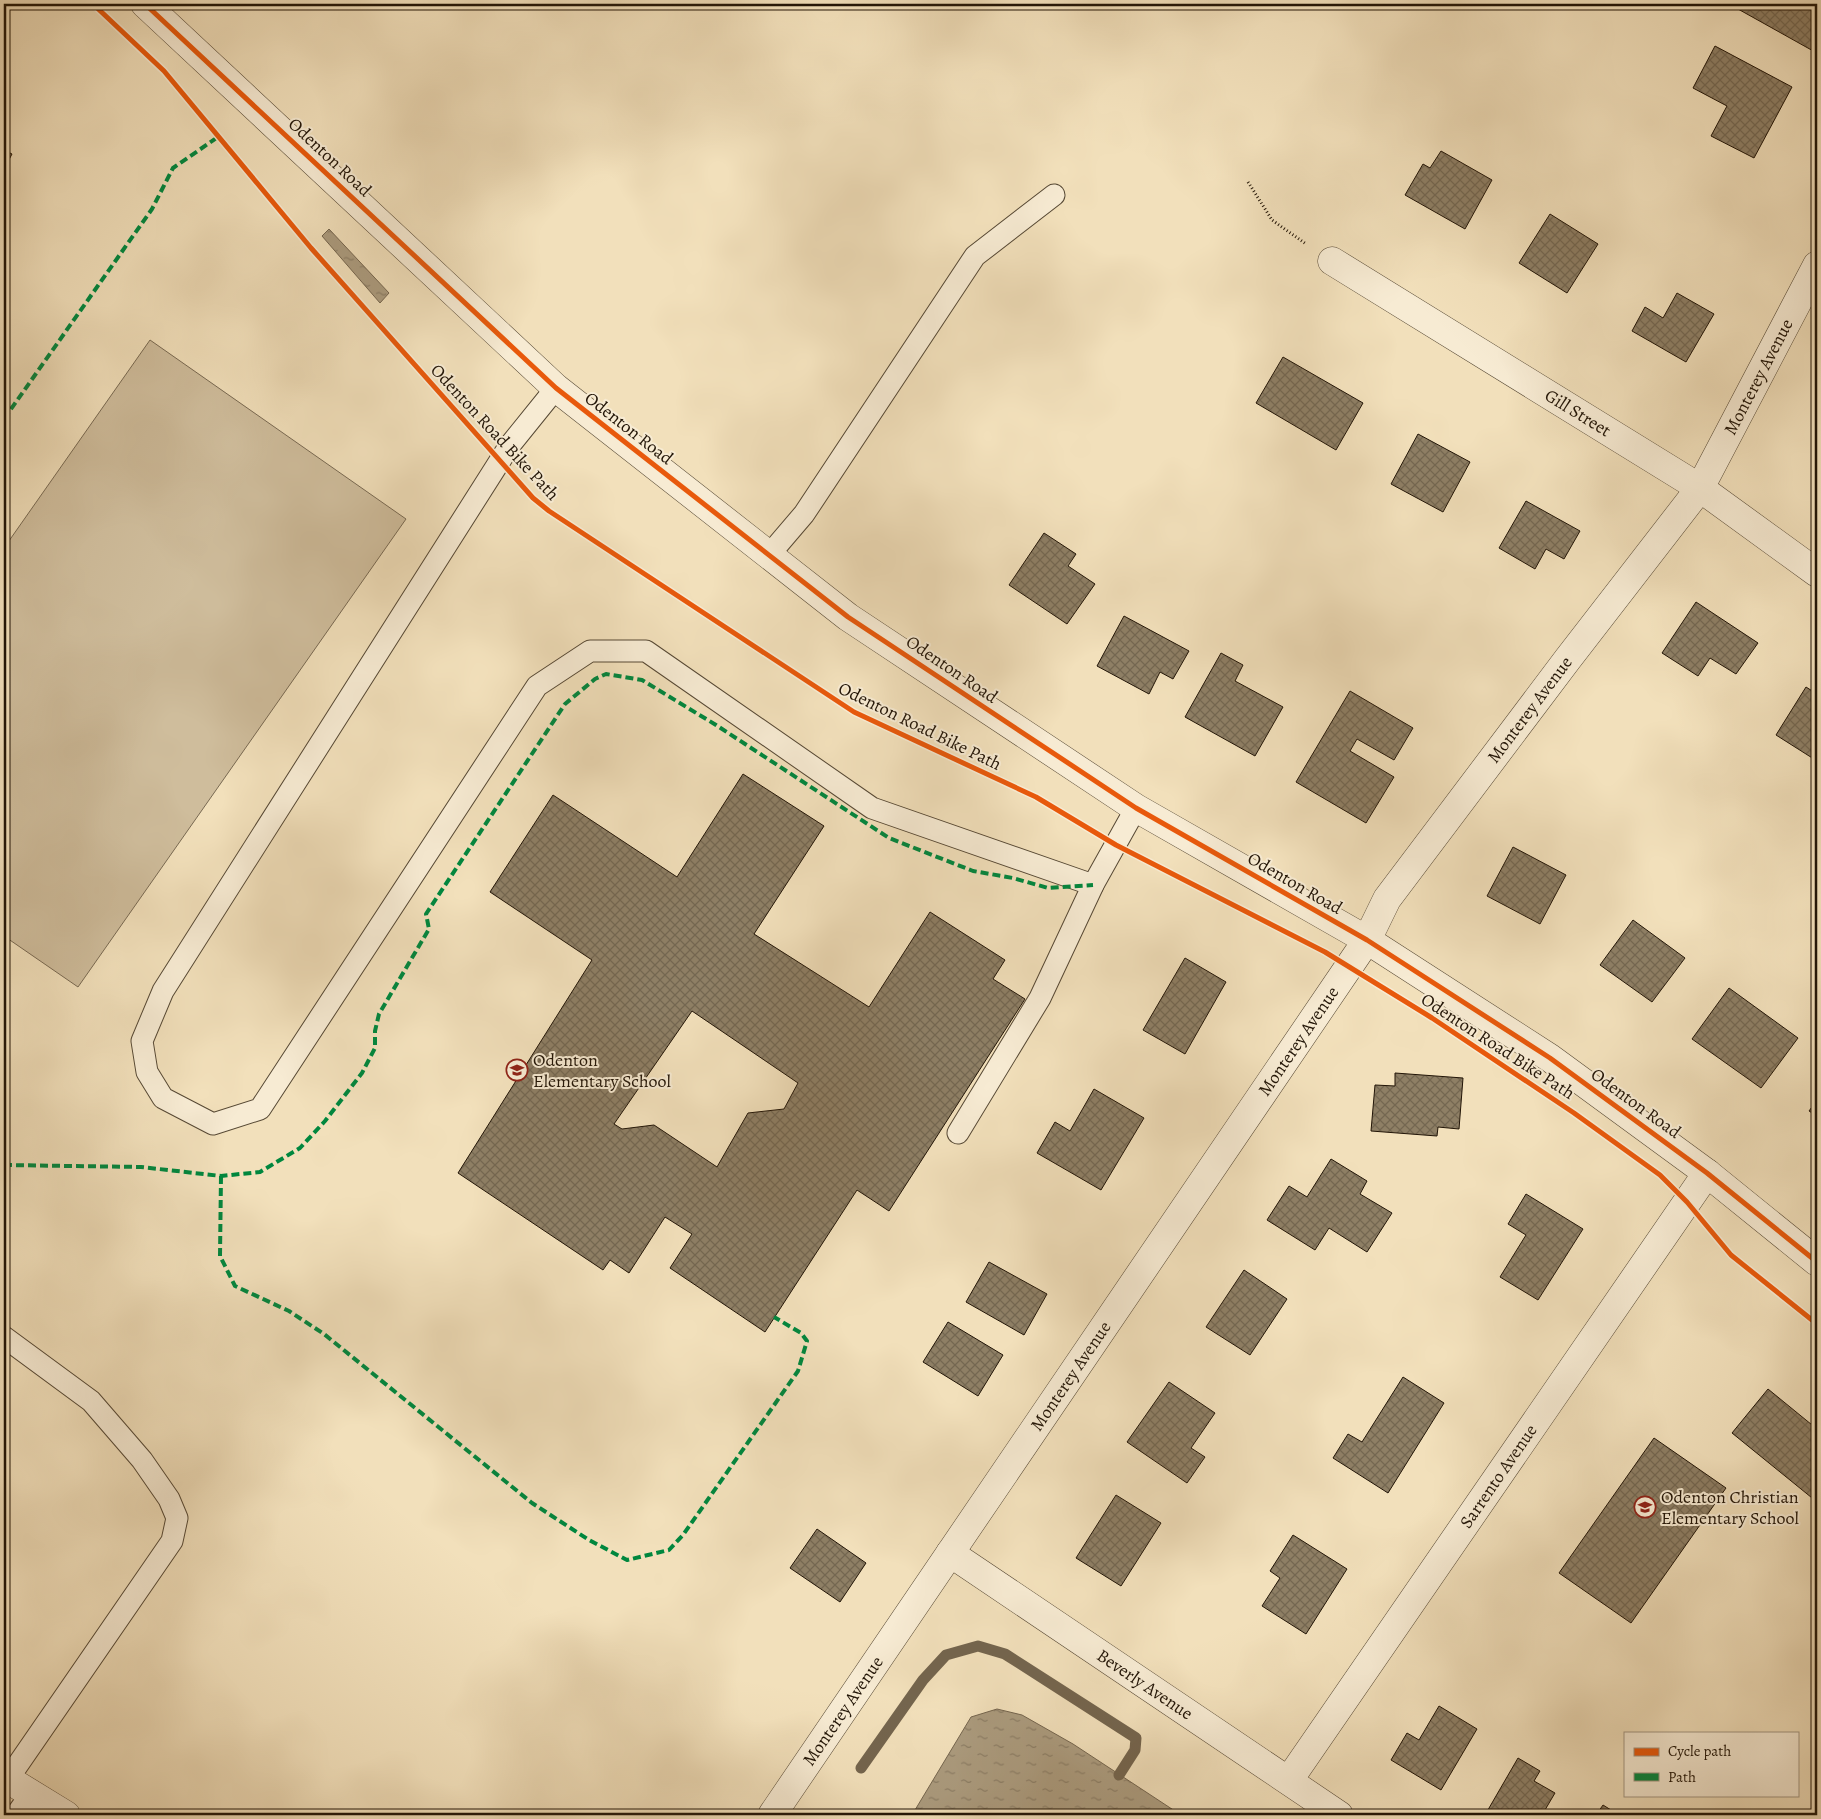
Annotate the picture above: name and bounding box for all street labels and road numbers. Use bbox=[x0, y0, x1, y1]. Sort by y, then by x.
street label: Odenton Road bbox=[283, 112, 377, 202]
street label: Monterey Avenue bbox=[1718, 315, 1799, 439]
street label: Odenton Road Bike Path bbox=[425, 358, 565, 506]
street label: Gill Street bbox=[1540, 383, 1616, 442]
street label: Odenton Road bbox=[580, 386, 678, 470]
street label: Odenton Road bbox=[901, 629, 1003, 709]
street label: Monterey Avenue bbox=[1482, 651, 1578, 768]
street label: Odenton Road Bike Path bbox=[834, 676, 1006, 776]
street label: Odenton Road bbox=[1243, 846, 1347, 920]
street label: Monterey Avenue bbox=[1252, 981, 1344, 1101]
street label: Odenton Road Bike Path bbox=[1416, 987, 1580, 1105]
street label: Odenton Road bbox=[1586, 1062, 1686, 1144]
street label: Monterey Avenue bbox=[1025, 1316, 1116, 1436]
street label: Sarrento Avenue bbox=[1454, 1419, 1543, 1533]
street label: Beverly Avenue bbox=[1092, 1643, 1198, 1725]
street label: Monterey Avenue bbox=[797, 1651, 889, 1770]

